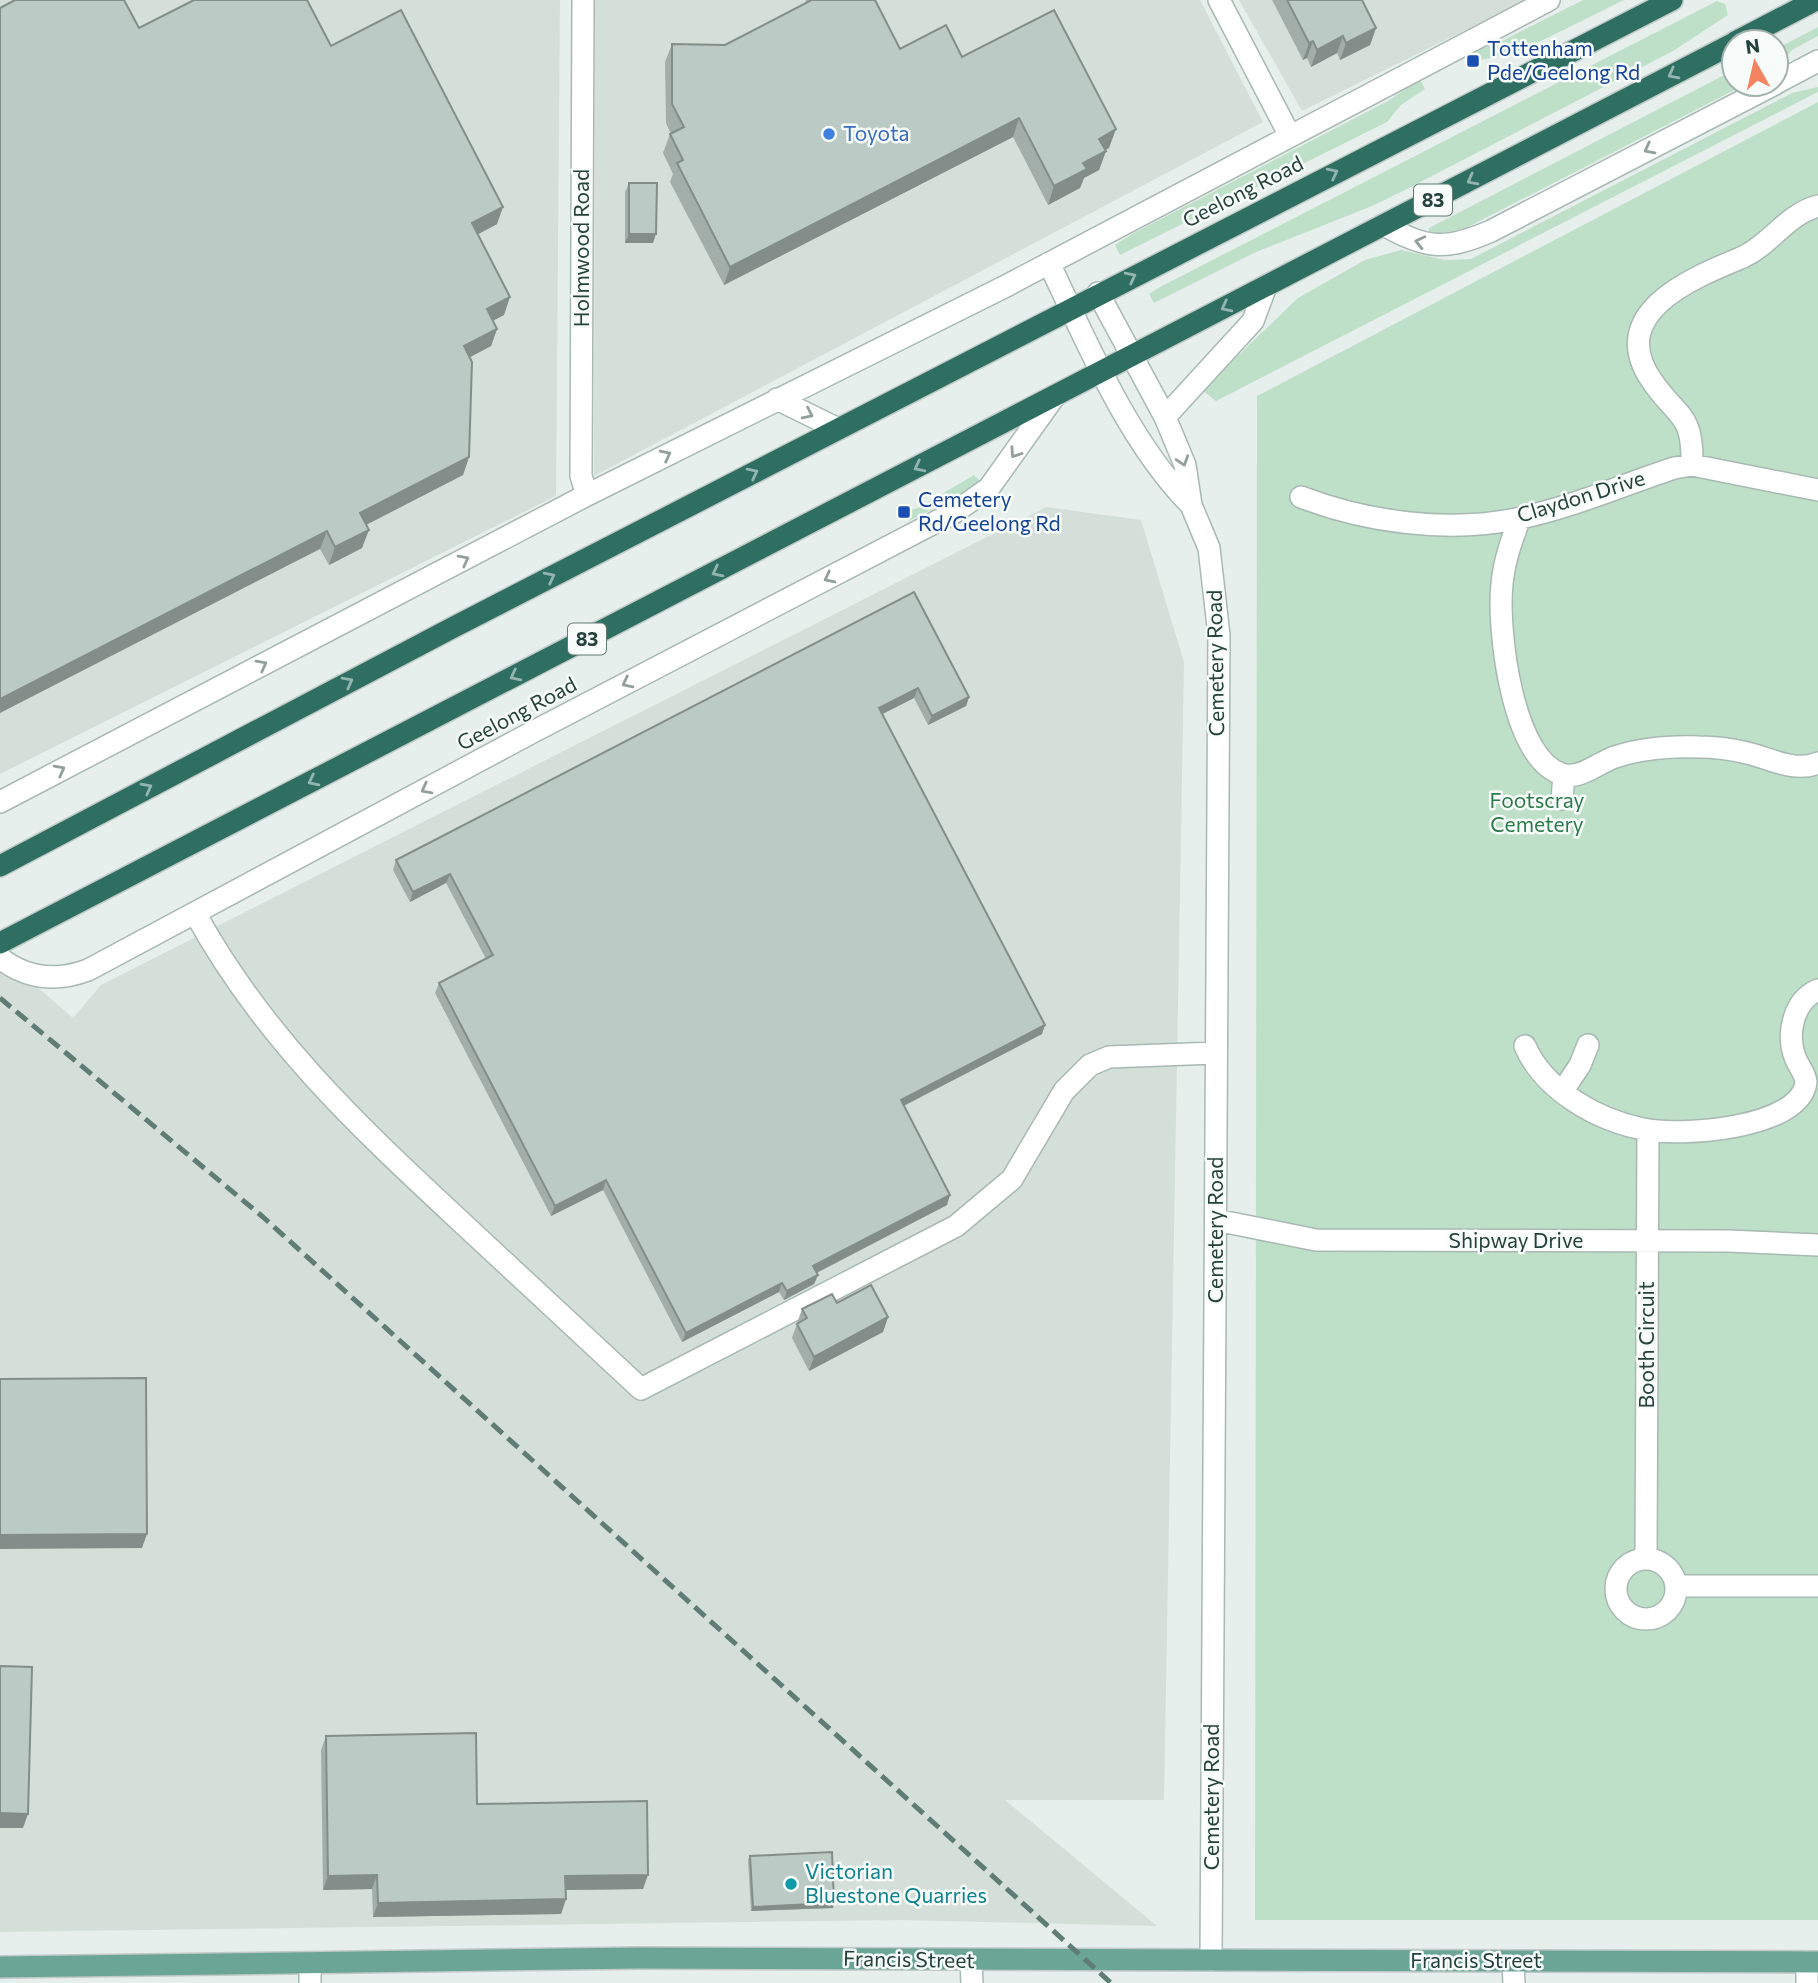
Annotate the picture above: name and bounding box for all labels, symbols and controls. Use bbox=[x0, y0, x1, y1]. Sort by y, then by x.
north arrow bbox=[1720, 28, 1790, 98]
text: N bbox=[1744, 33, 1761, 58]
place label: Tottenham Pde/Geelong Rd bbox=[1487, 35, 1640, 84]
marker: Tottenham Pde/Geelong Rd bbox=[1465, 53, 1481, 69]
one-way arrow bbox=[1668, 66, 1681, 80]
place label: Toyota bbox=[843, 120, 910, 145]
marker: Toyota bbox=[821, 126, 837, 142]
one-way arrow bbox=[1644, 141, 1656, 155]
street label: Geelong Road bbox=[1178, 150, 1307, 232]
one-way arrow bbox=[1326, 168, 1339, 181]
street label: Holmwood Road bbox=[568, 169, 593, 327]
one-way arrow bbox=[1467, 171, 1479, 185]
road number: 83 bbox=[1414, 184, 1452, 216]
one-way arrow bbox=[1414, 236, 1426, 250]
one-way arrow bbox=[1124, 271, 1136, 285]
one-way arrow bbox=[1221, 298, 1233, 312]
one-way arrow bbox=[801, 406, 813, 420]
one-way arrow bbox=[1010, 445, 1023, 458]
one-way arrow bbox=[659, 450, 671, 464]
one-way arrow bbox=[1175, 455, 1189, 467]
one-way arrow bbox=[914, 459, 926, 473]
street label: Claydon Drive bbox=[1514, 464, 1648, 527]
one-way arrow bbox=[746, 468, 758, 482]
place label: Cemetery Rd/Geelong Rd bbox=[918, 486, 1061, 535]
marker: Cemetery Rd/Geelong Rd bbox=[896, 504, 912, 520]
one-way arrow bbox=[457, 554, 469, 568]
one-way arrow bbox=[712, 563, 724, 577]
one-way arrow bbox=[824, 570, 836, 583]
one-way arrow bbox=[543, 572, 555, 586]
street label: Cemetery Road bbox=[1201, 590, 1228, 737]
road number: 83 bbox=[568, 624, 606, 654]
one-way arrow bbox=[255, 660, 267, 673]
one-way arrow bbox=[510, 668, 522, 682]
street label: Geelong Road bbox=[452, 671, 580, 755]
one-way arrow bbox=[622, 675, 634, 688]
one-way arrow bbox=[341, 677, 354, 691]
one-way arrow bbox=[53, 765, 66, 779]
one-way arrow bbox=[308, 773, 320, 786]
one-way arrow bbox=[421, 781, 433, 795]
one-way arrow bbox=[140, 783, 152, 797]
park label: Footscray Cemetery bbox=[1490, 787, 1585, 836]
street label: Cemetery Road bbox=[1202, 1157, 1227, 1303]
street label: Shipway Drive bbox=[1449, 1227, 1583, 1252]
street label: Booth Circuit bbox=[1633, 1281, 1658, 1409]
street label: Cemetery Road bbox=[1198, 1724, 1223, 1870]
place label: Victorian Bluestone Quarries bbox=[805, 1858, 987, 1907]
marker: Victorian Bluestone Quarries bbox=[783, 1876, 799, 1892]
street label: Francis Street bbox=[843, 1945, 975, 1972]
street label: Francis Street bbox=[1410, 1947, 1542, 1972]

